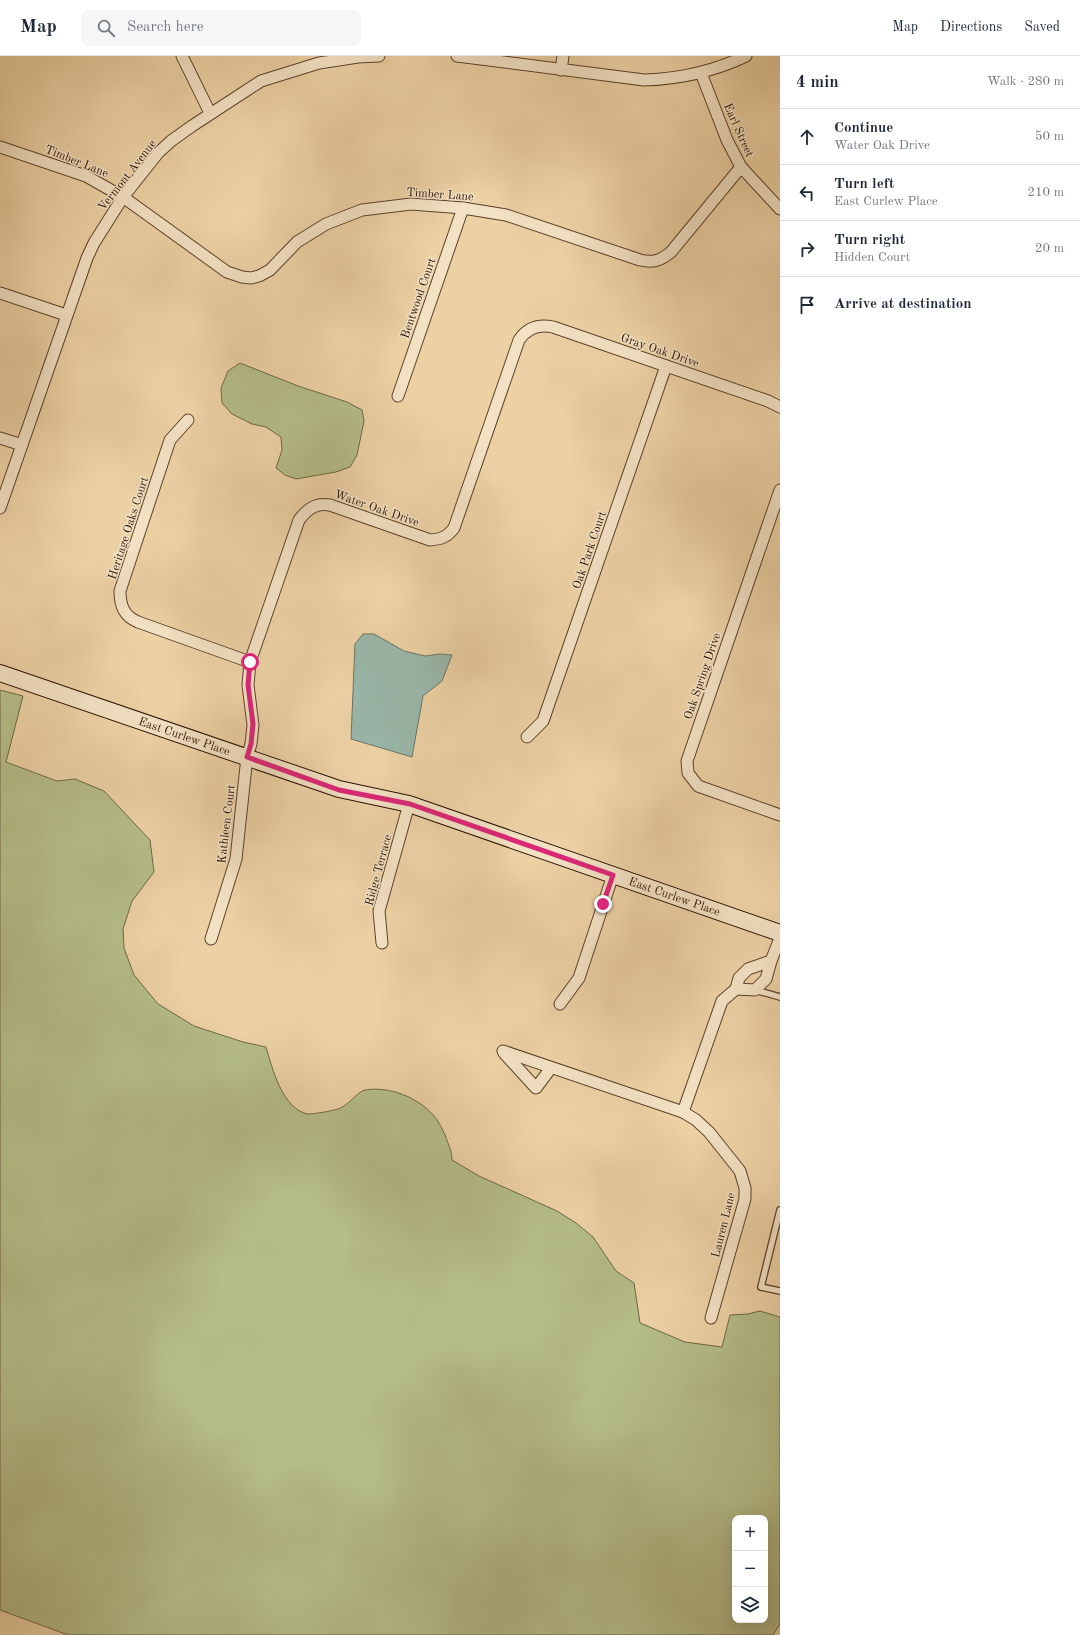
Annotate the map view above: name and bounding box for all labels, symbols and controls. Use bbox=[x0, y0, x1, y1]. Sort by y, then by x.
search box bbox=[81, 10, 361, 46]
icon: search bbox=[95, 17, 117, 39]
text: Map bbox=[20, 18, 57, 37]
text: Search here bbox=[127, 20, 204, 35]
text: Map bbox=[892, 20, 918, 34]
text: Directions bbox=[940, 20, 1002, 34]
text: Saved bbox=[1024, 20, 1060, 34]
text: 4 min bbox=[796, 74, 839, 91]
text: Walk · 280 m bbox=[987, 75, 1064, 88]
street label: Earl Street bbox=[721, 102, 755, 159]
text: Continue bbox=[834, 121, 893, 136]
icon: ahead bbox=[796, 126, 818, 148]
text: 50 m bbox=[1035, 130, 1064, 143]
street label: Vermont Avenue bbox=[97, 138, 159, 213]
text: Water Oak Drive bbox=[834, 139, 930, 152]
street label: Timber Lane bbox=[43, 144, 110, 180]
text: Turn left bbox=[834, 177, 894, 192]
icon: left bbox=[796, 182, 818, 204]
text: 210 m bbox=[1027, 186, 1064, 199]
street label: Timber Lane bbox=[406, 187, 474, 203]
text: East Curlew Place bbox=[834, 195, 938, 208]
text: Turn right bbox=[834, 233, 905, 248]
icon: right bbox=[796, 238, 818, 260]
text: 20 m bbox=[1035, 242, 1064, 255]
text: Hidden Court bbox=[834, 251, 910, 264]
street label: Bentwood Court bbox=[400, 257, 438, 340]
icon: arrive bbox=[796, 294, 818, 316]
text: Arrive at destination bbox=[834, 297, 972, 312]
street label: Gray Oak Drive bbox=[619, 332, 701, 370]
street label: Heritage Oaks Court bbox=[107, 475, 151, 581]
street label: Water Oak Drive bbox=[333, 489, 421, 529]
street label: Oak Park Court bbox=[571, 510, 609, 591]
street label: Oak Spring Drive bbox=[682, 631, 724, 721]
route start bbox=[241, 653, 259, 671]
street label: East Curlew Place bbox=[137, 716, 232, 758]
street label: Kathleen Court bbox=[216, 784, 238, 864]
street label: Ridge Terrace bbox=[364, 833, 394, 907]
street label: East Curlew Place bbox=[627, 876, 722, 919]
route end bbox=[594, 895, 612, 913]
street label: Lauren Lane bbox=[710, 1191, 738, 1259]
map controls bbox=[732, 1515, 768, 1623]
button: + bbox=[732, 1515, 768, 1551]
button: − bbox=[732, 1551, 768, 1587]
button: layers bbox=[732, 1587, 768, 1623]

